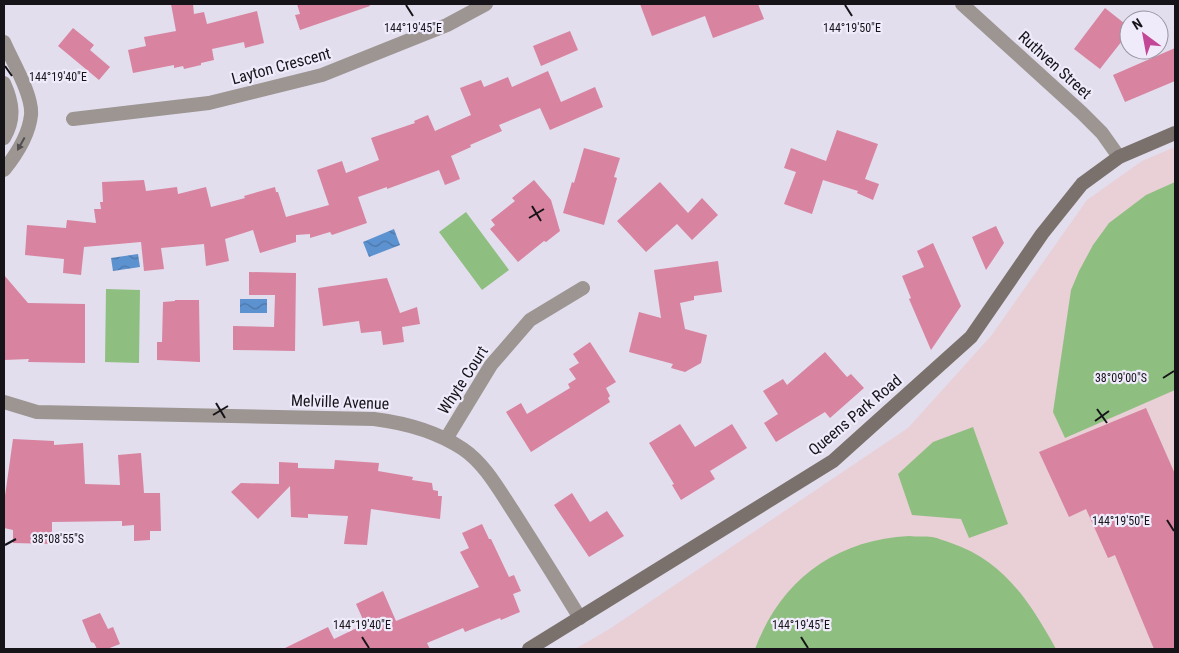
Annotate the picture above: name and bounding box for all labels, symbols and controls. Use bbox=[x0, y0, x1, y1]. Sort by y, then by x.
north arrow bbox=[1119, 10, 1169, 60]
text: N bbox=[1129, 15, 1145, 33]
text: 144°19'45"E bbox=[384, 21, 442, 35]
text: 144°19'50"E bbox=[823, 21, 881, 35]
street label: Ruthven Street bbox=[1015, 27, 1096, 103]
street label: Layton Crescent bbox=[229, 44, 333, 88]
text: 144°19'40"E bbox=[29, 70, 87, 84]
one-way arrow bbox=[17, 136, 25, 151]
street label: Whyte Court bbox=[434, 342, 492, 418]
street label: Queens Park Road bbox=[805, 371, 905, 459]
text: 38°09'00"S bbox=[1095, 371, 1147, 385]
street label: Melville Avenue bbox=[291, 391, 389, 413]
text: 144°19'50"E bbox=[1092, 514, 1150, 528]
text: 38°08'55"S bbox=[32, 532, 84, 546]
text: 144°19'40"E bbox=[333, 618, 391, 632]
text: 144°19'45"E bbox=[772, 618, 830, 632]

